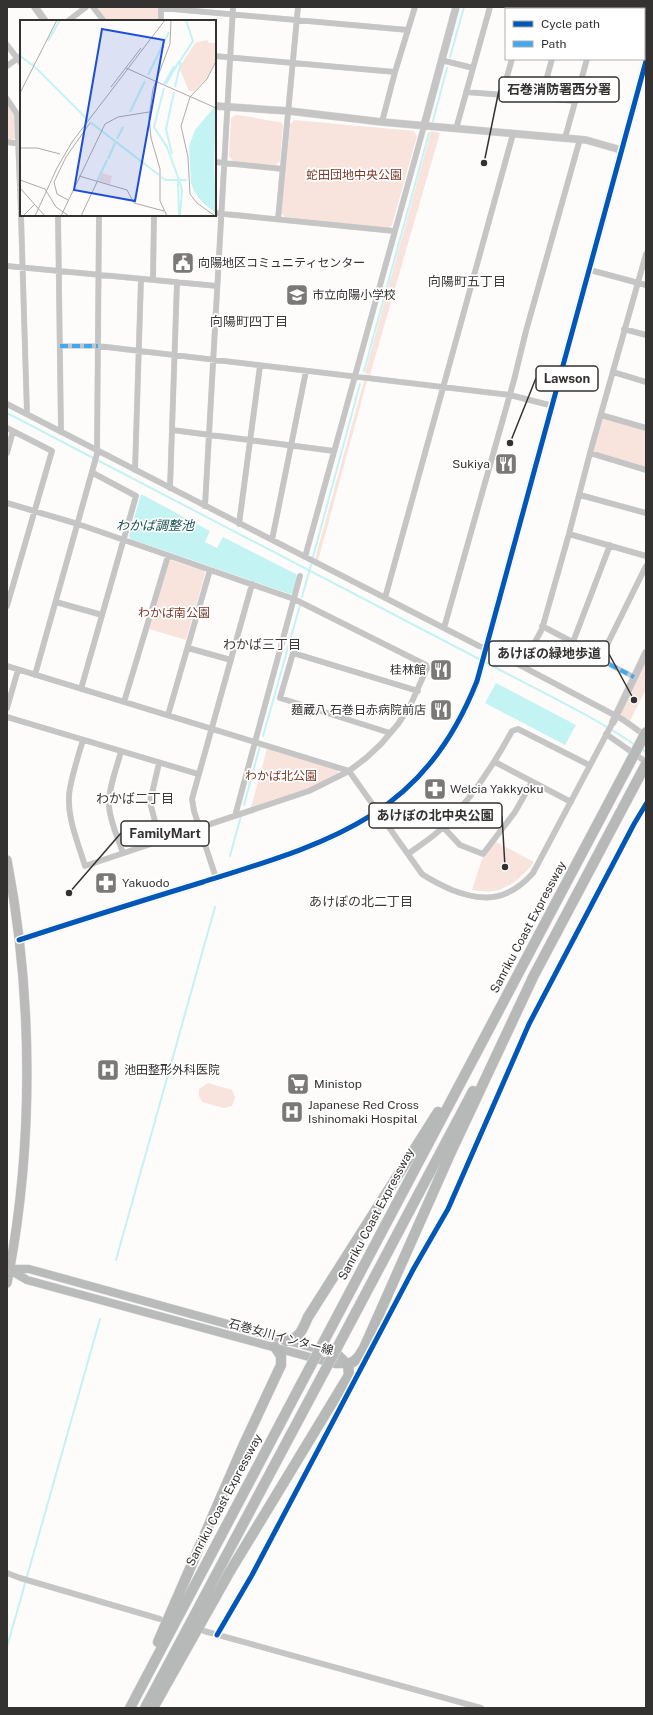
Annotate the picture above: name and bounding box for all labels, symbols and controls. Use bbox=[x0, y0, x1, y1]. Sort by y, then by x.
legend bbox=[505, 8, 645, 60]
text: Cycle path bbox=[541, 17, 600, 31]
inset map bbox=[20, 20, 216, 216]
text: Path bbox=[541, 37, 567, 51]
callout: 石巻消防署西分署 bbox=[499, 77, 619, 102]
text: 石巻消防署西分署 bbox=[507, 82, 611, 97]
park label: 蛇田団地中央公園 bbox=[306, 168, 402, 182]
public building icon: 向陽地区コミュニティセンター bbox=[170, 250, 196, 276]
place label: 向陽地区コミュニティセンター bbox=[198, 256, 365, 270]
district label: 向陽町五丁目 bbox=[428, 274, 506, 289]
school or university icon: 市立向陽小学校 bbox=[284, 282, 310, 308]
place label: 市立向陽小学校 bbox=[312, 288, 396, 302]
district label: 向陽町四丁目 bbox=[210, 314, 288, 329]
callout: Lawson bbox=[536, 366, 598, 391]
text: Lawson bbox=[544, 371, 590, 386]
restaurant icon: Sukiya bbox=[493, 451, 519, 477]
place label: Sukiya bbox=[452, 457, 490, 471]
water label: わかば調整池 bbox=[116, 518, 196, 533]
park label: わかば南公園 bbox=[138, 606, 210, 620]
district label: わかば三丁目 bbox=[223, 637, 301, 652]
callout: あけぼの緑地歩道 bbox=[489, 641, 609, 666]
text: あけぼの緑地歩道 bbox=[497, 646, 601, 661]
restaurant icon: 桂林館 bbox=[428, 657, 454, 683]
place label: 桂林館 bbox=[390, 663, 426, 677]
restaurant icon: 麺蔵八 石巻日赤病院前店 bbox=[428, 697, 454, 723]
place label: 麺蔵八 石巻日赤病院前店 bbox=[291, 703, 426, 717]
park label: わかば北公園 bbox=[245, 769, 317, 783]
pharmacy icon: Welcia Yakkyoku bbox=[422, 776, 448, 802]
place label: Welcia Yakkyoku bbox=[450, 782, 543, 796]
district label: わかば二丁目 bbox=[96, 791, 174, 806]
callout: あけぼの北中央公園 bbox=[369, 803, 502, 828]
text: あけぼの北中央公園 bbox=[376, 808, 494, 823]
callout: FamilyMart bbox=[121, 821, 209, 846]
text: FamilyMart bbox=[129, 826, 201, 841]
street label: Sanriku Coast Expressway bbox=[487, 858, 569, 995]
pharmacy icon: Yakuodo bbox=[93, 870, 119, 896]
place label: Yakuodo bbox=[122, 876, 170, 890]
district label: あけぼの北二丁目 bbox=[309, 894, 413, 909]
hospital icon: 池田整形外科医院 bbox=[95, 1057, 121, 1083]
place label: 池田整形外科医院 bbox=[124, 1063, 220, 1077]
supermarket icon: Ministop bbox=[285, 1071, 311, 1097]
place label: Ministop bbox=[314, 1077, 362, 1091]
place label: Japanese Red Cross Ishinomaki Hospital bbox=[308, 1098, 419, 1126]
hospital icon: Japanese Red Cross Ishinomaki Hospital bbox=[279, 1099, 305, 1125]
street label: Sanriku Coast Expressway bbox=[335, 1145, 417, 1282]
street label: 石巻女川インター線 bbox=[227, 1316, 335, 1358]
street label: Sanriku Coast Expressway bbox=[183, 1431, 265, 1568]

